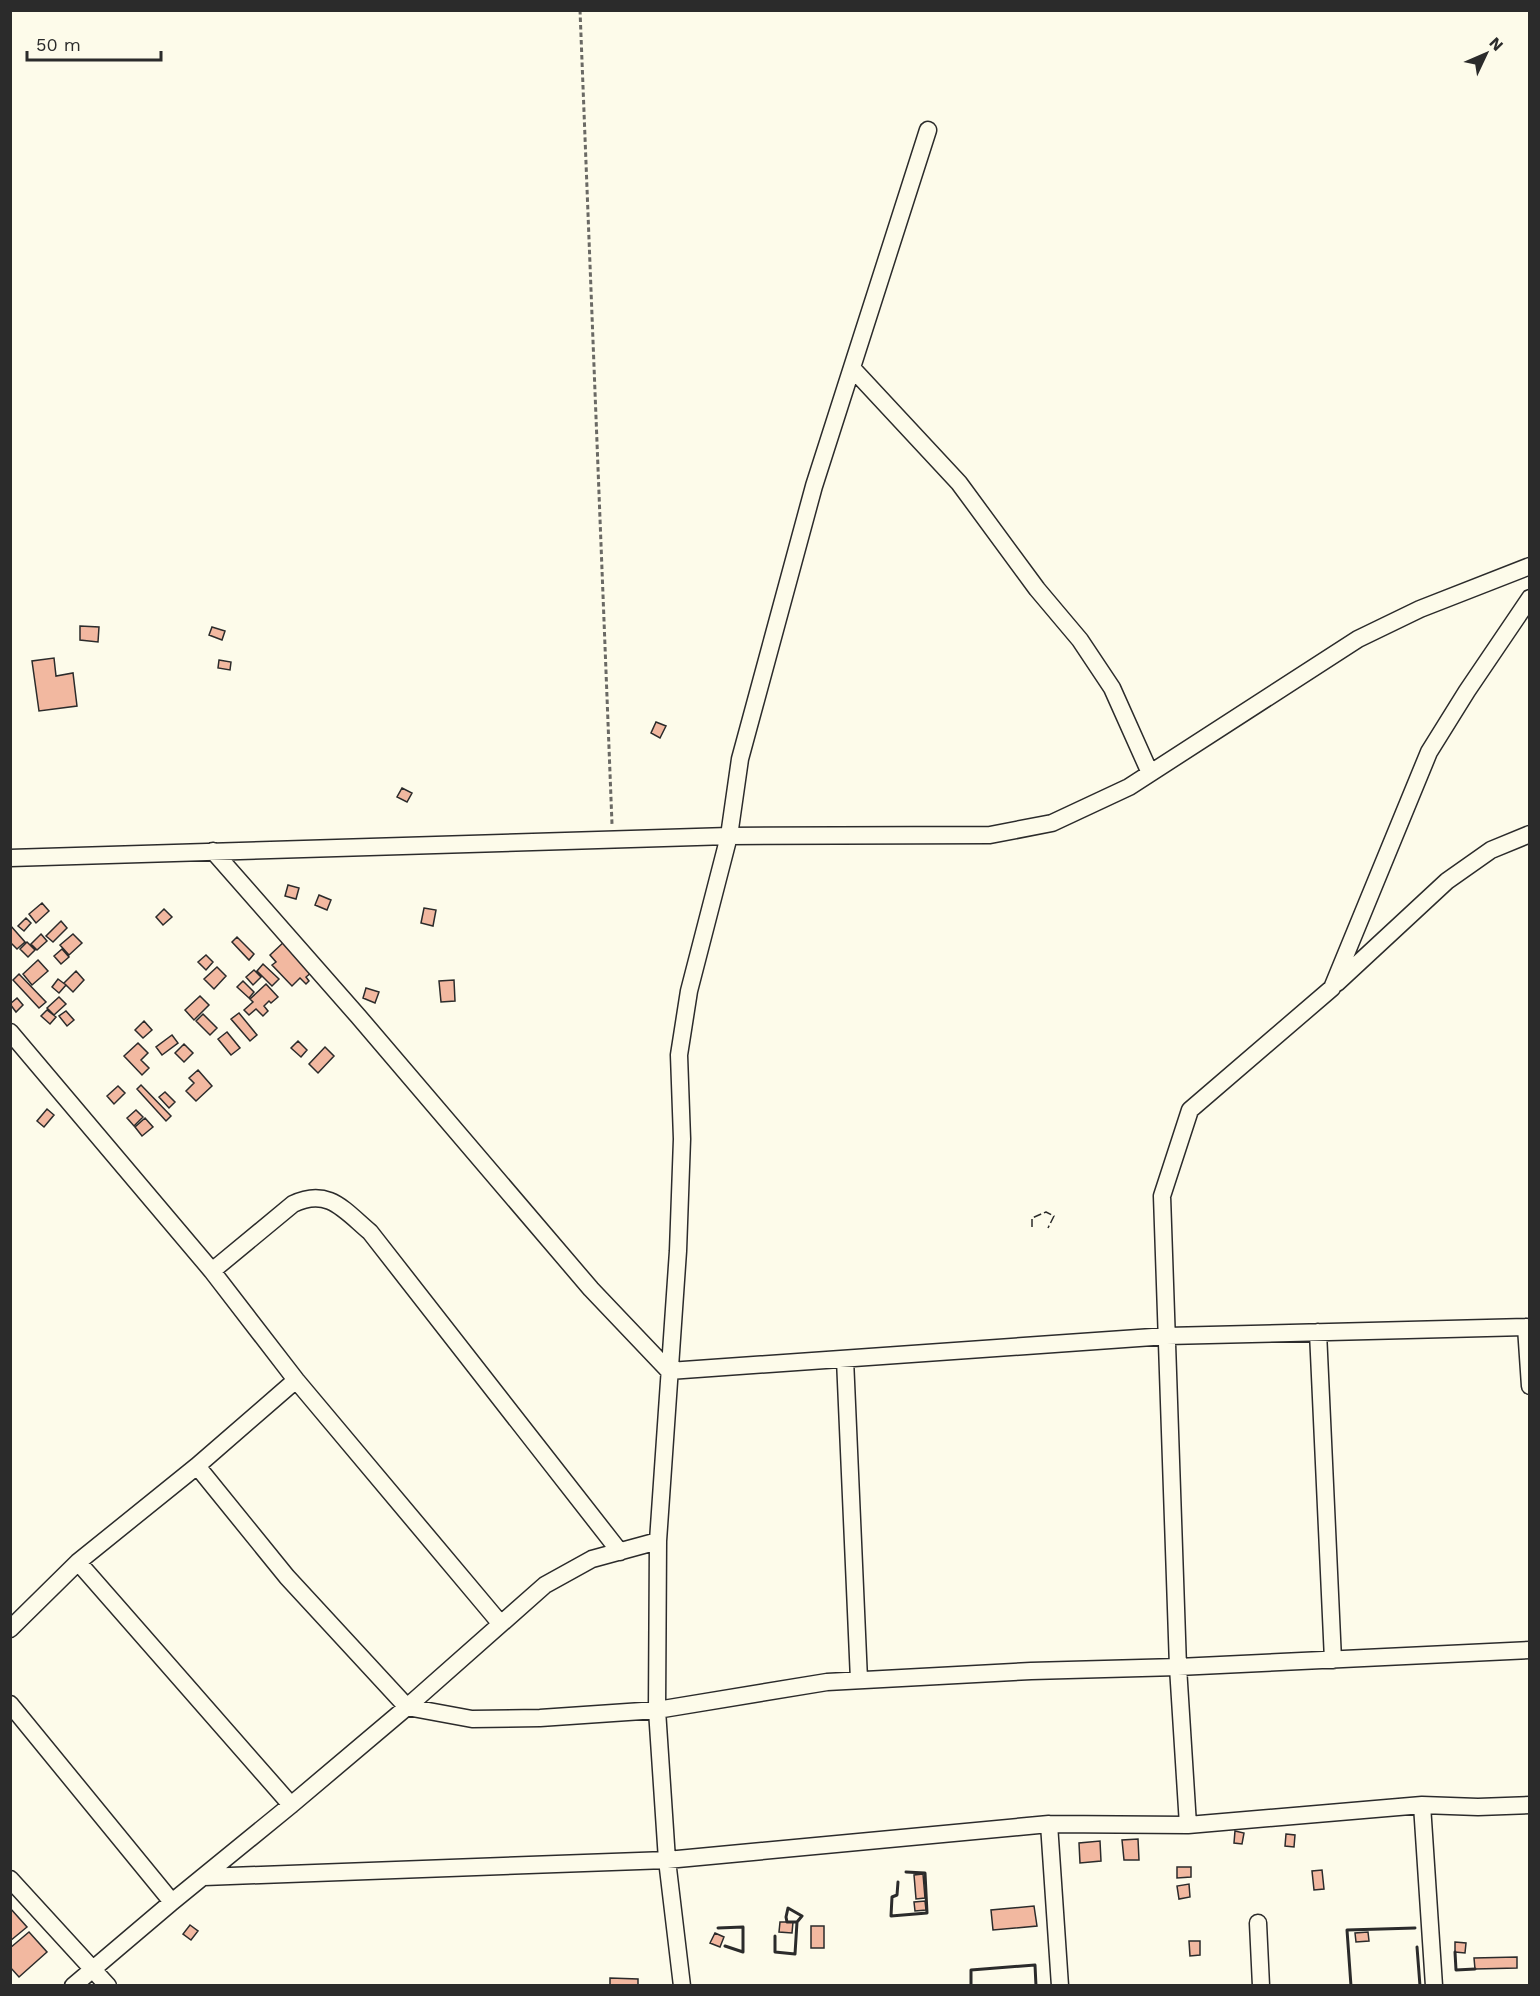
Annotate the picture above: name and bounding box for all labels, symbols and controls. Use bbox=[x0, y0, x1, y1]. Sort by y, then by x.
scale bar bbox=[27, 24, 160, 62]
north arrow bbox=[1456, 24, 1516, 84]
text: N bbox=[1485, 33, 1507, 55]
text: 50 m bbox=[36, 34, 81, 55]

